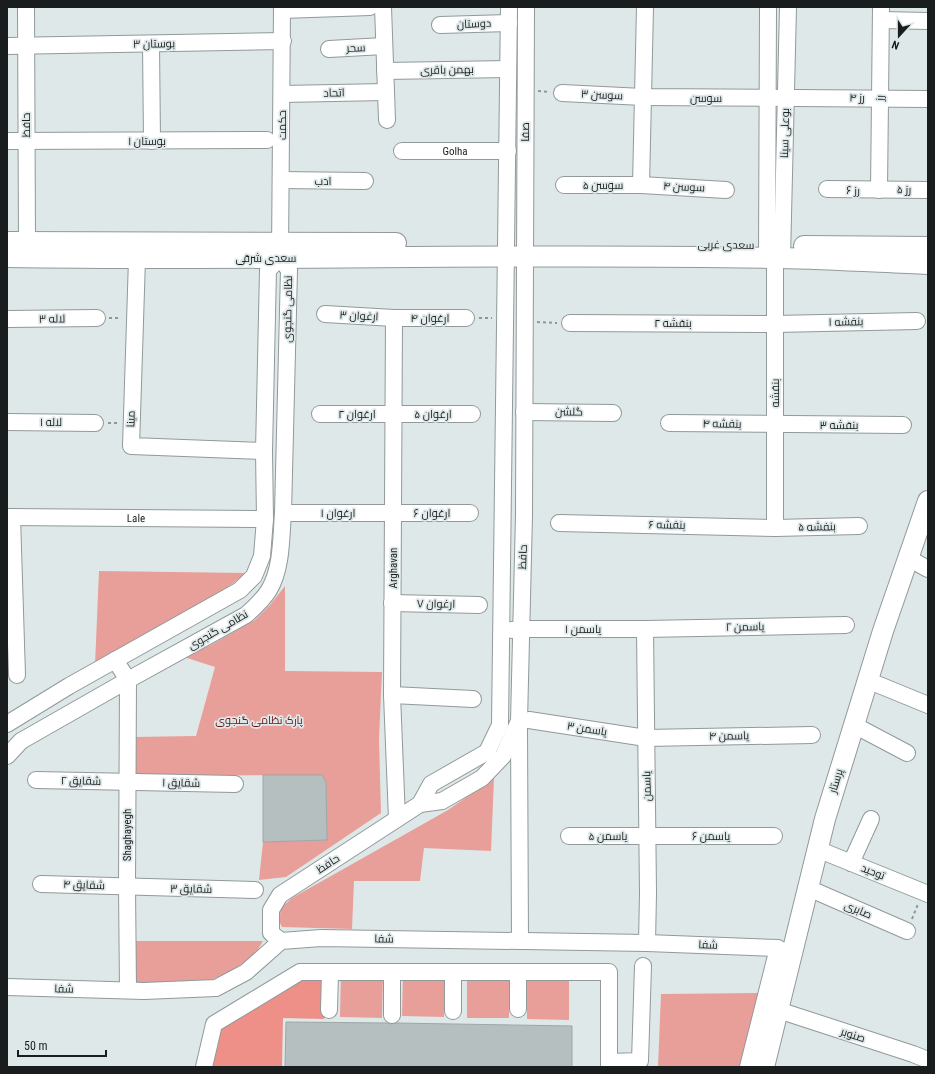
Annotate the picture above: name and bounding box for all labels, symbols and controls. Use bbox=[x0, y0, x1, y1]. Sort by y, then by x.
north arrow bbox=[879, 16, 919, 56]
street label: دوستان bbox=[457, 17, 491, 31]
street label: بوستان ۳ bbox=[133, 37, 175, 51]
text: N bbox=[890, 38, 901, 52]
street label: سحر bbox=[345, 41, 366, 55]
street label: بهمن باقری bbox=[420, 63, 474, 77]
street label: اتحاد bbox=[323, 86, 345, 100]
street label: سوسن ۳ bbox=[581, 87, 623, 103]
street label: رز ۴ bbox=[849, 91, 865, 105]
street label: سوسن bbox=[690, 92, 722, 105]
street label: رز bbox=[873, 95, 887, 102]
street label: بوعلی سینا bbox=[778, 108, 792, 158]
street label: حکمت bbox=[276, 110, 289, 140]
street label: حافظ bbox=[20, 113, 33, 137]
street label: صفا bbox=[519, 122, 532, 142]
street label: بوستان ۱ bbox=[128, 135, 166, 148]
street label: Golha bbox=[442, 145, 468, 158]
street label: ادب bbox=[315, 175, 331, 188]
street label: سوسن ۵ bbox=[583, 179, 623, 192]
street label: سوسن ۴ bbox=[663, 179, 705, 195]
street label: رز ۵ bbox=[897, 183, 911, 197]
street label: رز ۶ bbox=[846, 184, 860, 197]
street label: سعدی غربی bbox=[697, 238, 755, 252]
street label: سعدی شرقی bbox=[236, 252, 296, 265]
street label: نظامی گنجوی bbox=[281, 275, 295, 343]
street label: ارغوان ۳ bbox=[339, 308, 379, 324]
street label: لاله ۳ bbox=[39, 312, 65, 326]
street label: ارغوان ۴ bbox=[411, 312, 449, 325]
street label: بنفشه ۱ bbox=[828, 315, 864, 329]
street label: بنفشه ۲ bbox=[654, 317, 692, 330]
street label: بنفشه bbox=[769, 378, 782, 408]
street label: گلشن bbox=[555, 405, 583, 419]
street label: ارغوان ۲ bbox=[338, 408, 376, 421]
street label: ارغوان ۵ bbox=[414, 408, 452, 421]
street label: مینا bbox=[124, 410, 138, 428]
street label: لاله ۱ bbox=[40, 416, 62, 429]
street label: بنفشه ۴ bbox=[702, 417, 742, 431]
street label: بنفشه ۳ bbox=[820, 419, 859, 432]
street label: ارغوان ۱ bbox=[321, 507, 355, 520]
street label: ارغوان ۶ bbox=[414, 507, 450, 520]
street label: Lale bbox=[127, 511, 145, 525]
street label: بنفشه ۶ bbox=[648, 518, 686, 532]
street label: بنفشه ۵ bbox=[798, 520, 836, 534]
street label: حافظ bbox=[516, 544, 530, 570]
street label: Arghavan bbox=[387, 548, 400, 588]
street label: ارغوان ۷ bbox=[417, 597, 455, 611]
street label: نظامی گنجوی bbox=[186, 608, 250, 652]
street label: یاسمن ۲ bbox=[726, 620, 765, 634]
street label: یاسمن ۱ bbox=[565, 623, 601, 636]
park label: پارک نظامی گنجوی bbox=[215, 714, 303, 727]
street label: یاسمن ۳ bbox=[566, 719, 608, 739]
street label: یاسمن ۴ bbox=[709, 729, 749, 743]
street label: پرستار bbox=[826, 767, 846, 796]
street label: یاسمن bbox=[640, 771, 654, 801]
street label: شقایق ۲ bbox=[61, 774, 101, 788]
street label: شقایق ۱ bbox=[162, 776, 200, 790]
street label: Shaghayegh bbox=[121, 809, 134, 861]
street label: یاسمن ۵ bbox=[589, 830, 628, 843]
street label: یاسمن ۶ bbox=[692, 830, 730, 843]
street label: حافظ bbox=[314, 852, 342, 876]
street label: توحید bbox=[859, 861, 887, 883]
street label: شقایق ۴ bbox=[63, 878, 105, 892]
street label: شقایق ۳ bbox=[170, 882, 212, 896]
street label: صابری bbox=[842, 898, 874, 922]
street label: شفا bbox=[374, 932, 394, 946]
street label: شفا bbox=[698, 938, 718, 952]
street label: شفا bbox=[54, 982, 74, 996]
street label: صنوبر bbox=[838, 1025, 867, 1045]
scale bar bbox=[18, 1032, 106, 1058]
text: 50 m bbox=[24, 1039, 48, 1053]

